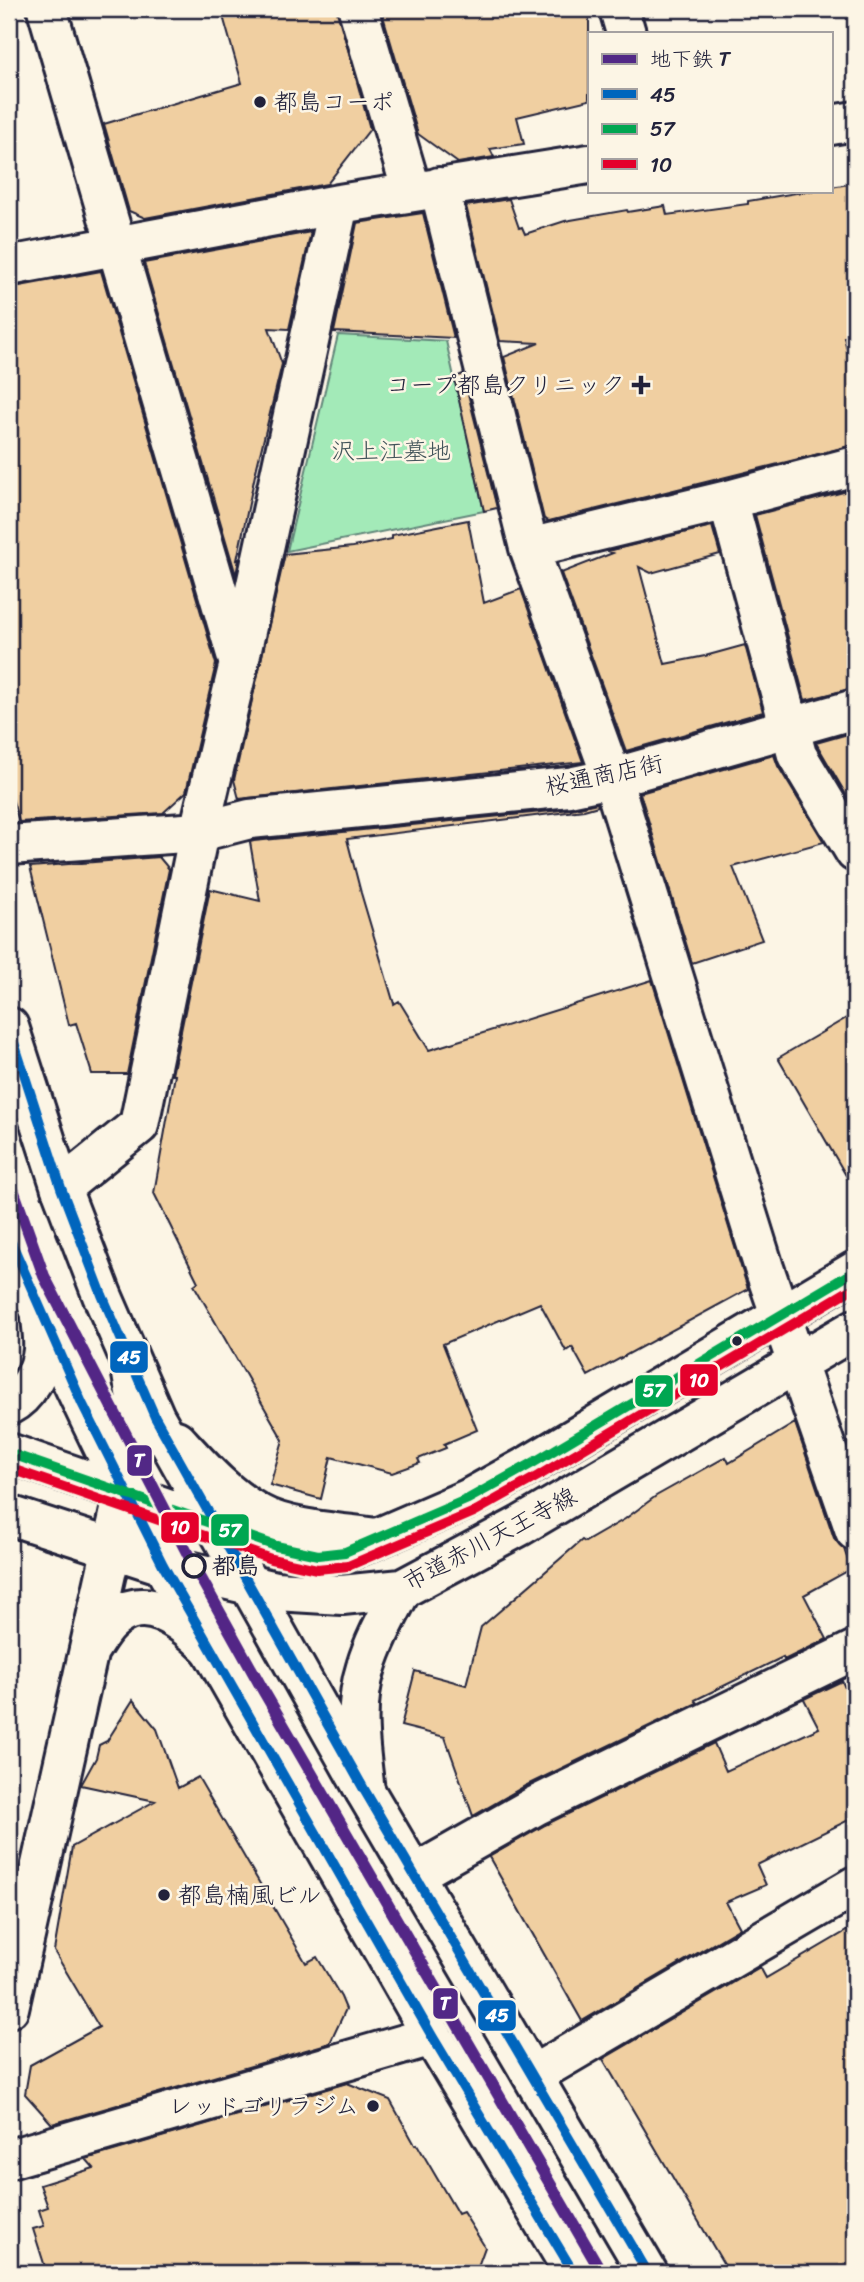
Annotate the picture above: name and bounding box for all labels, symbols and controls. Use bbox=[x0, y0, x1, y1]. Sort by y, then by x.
legend bbox=[588, 32, 832, 192]
text: 地下鉄 T bbox=[650, 40, 731, 78]
text: 45 bbox=[650, 76, 676, 114]
place label: 都島コーポ bbox=[274, 81, 394, 123]
marker: 都島コーポ bbox=[252, 94, 268, 110]
text: 57 bbox=[650, 110, 677, 148]
text: 10 bbox=[650, 146, 672, 184]
place label: コープ都島クリニック bbox=[386, 364, 625, 406]
marker: コープ都島クリニック bbox=[631, 375, 651, 395]
park label: 沢上江墓地 bbox=[331, 430, 451, 472]
street label: 桜通商店街 bbox=[541, 742, 667, 808]
unlabelled marker bbox=[730, 1334, 744, 1348]
line badge: 45 bbox=[109, 1340, 149, 1374]
text: 45 bbox=[116, 1341, 141, 1374]
line badge: 10 bbox=[679, 1363, 719, 1397]
text: 10 bbox=[689, 1364, 709, 1397]
line badge: 57 bbox=[634, 1374, 674, 1408]
text: 57 bbox=[643, 1374, 667, 1407]
line badge: T bbox=[126, 1444, 153, 1477]
text: T bbox=[134, 1444, 146, 1477]
street label: 市道赤川天王寺線 bbox=[395, 1475, 585, 1603]
line badge: 10 bbox=[160, 1511, 200, 1544]
text: 10 bbox=[170, 1511, 190, 1544]
line badge: 57 bbox=[210, 1513, 250, 1547]
text: 57 bbox=[219, 1514, 243, 1547]
place label: 都島 bbox=[212, 1545, 260, 1587]
marker: 都島 bbox=[182, 1554, 206, 1578]
place label: 都島楠風ビル bbox=[178, 1874, 322, 1916]
marker: 都島楠風ビル bbox=[156, 1887, 172, 1903]
line badge: T bbox=[432, 1987, 459, 2020]
text: T bbox=[440, 1987, 452, 2020]
line badge: 45 bbox=[477, 1999, 517, 2032]
text: 45 bbox=[484, 1999, 509, 2032]
place label: レッドゴリラジム bbox=[168, 2085, 359, 2127]
marker: レッドゴリラジム bbox=[365, 2098, 381, 2114]

